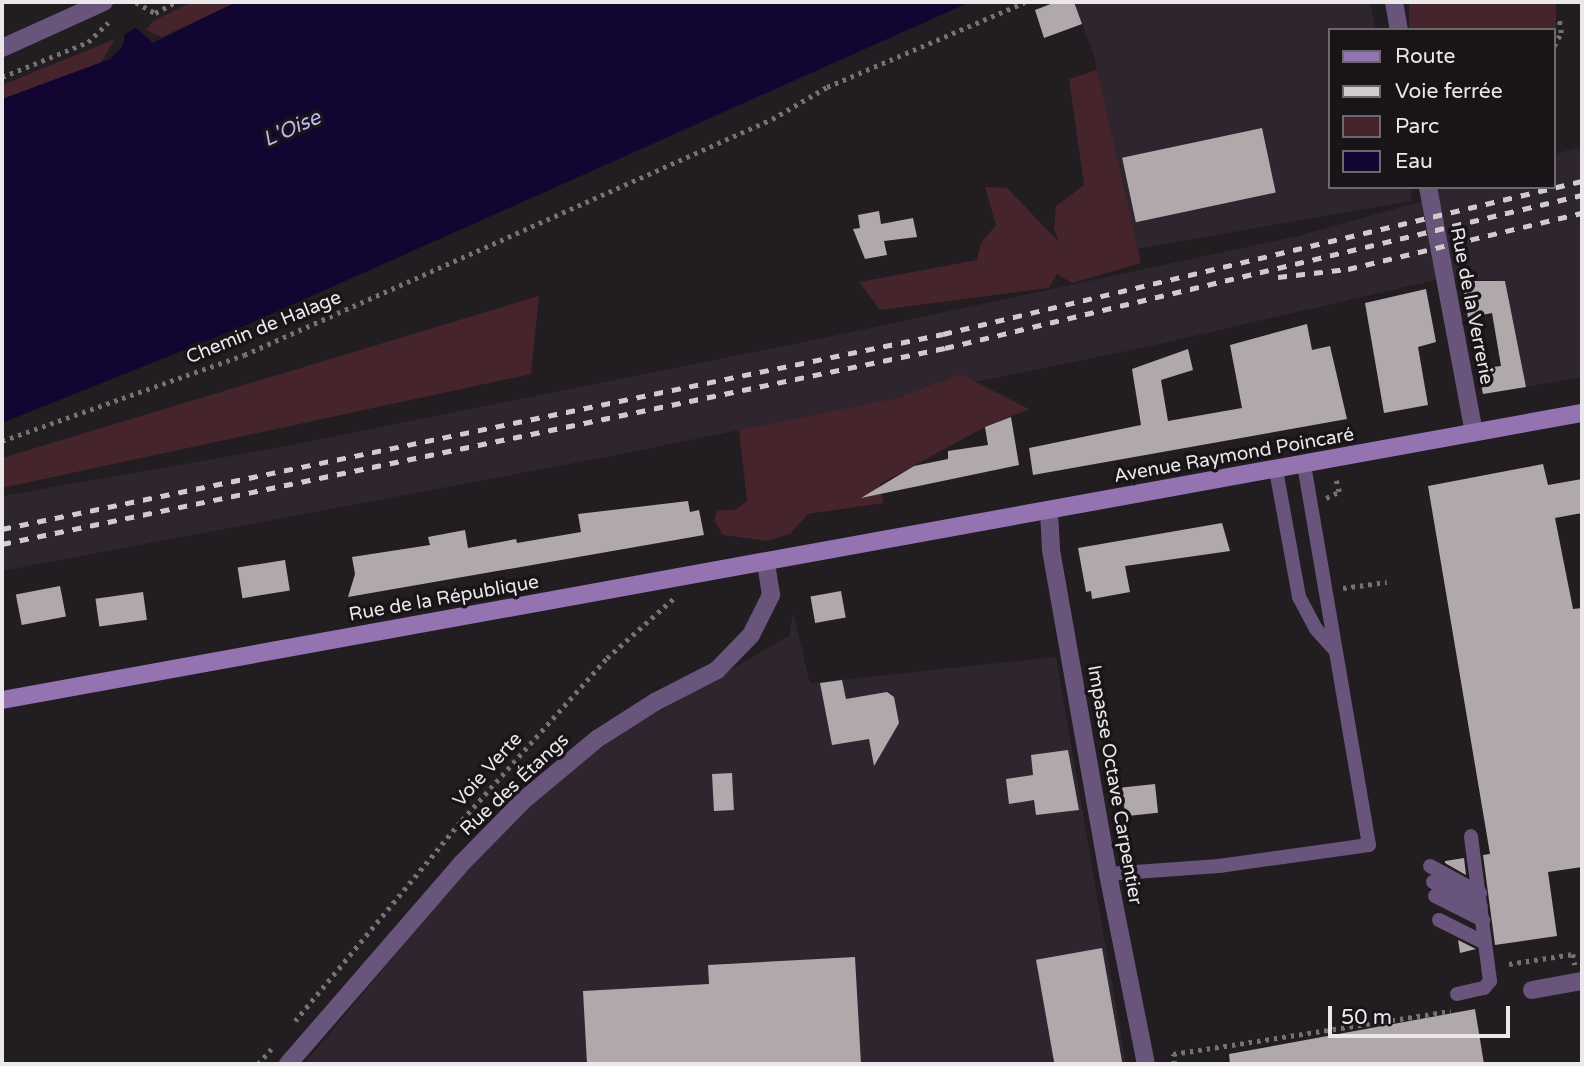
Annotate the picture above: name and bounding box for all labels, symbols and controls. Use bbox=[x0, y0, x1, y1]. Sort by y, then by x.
legend bbox=[1328, 28, 1556, 189]
text: Route bbox=[1395, 44, 1455, 69]
text: Voie ferrée bbox=[1395, 79, 1503, 104]
water label: L'Oise bbox=[259, 105, 325, 153]
text: Parc bbox=[1395, 114, 1439, 139]
text: Eau bbox=[1395, 149, 1433, 174]
street label: Rue de la Verrerie bbox=[1445, 226, 1497, 386]
street label: Chemin de Halage bbox=[183, 287, 345, 369]
street label: Avenue Raymond Poincaré bbox=[1112, 424, 1356, 488]
street label: Rue de la République bbox=[347, 571, 541, 627]
street label: Impasse Octave Carpentier bbox=[1082, 663, 1146, 907]
street label: Voie Verte bbox=[449, 728, 527, 812]
street label: Rue des Étangs bbox=[456, 729, 574, 841]
scale bar bbox=[1332, 992, 1514, 1036]
text: 50 m bbox=[1341, 1005, 1392, 1030]

